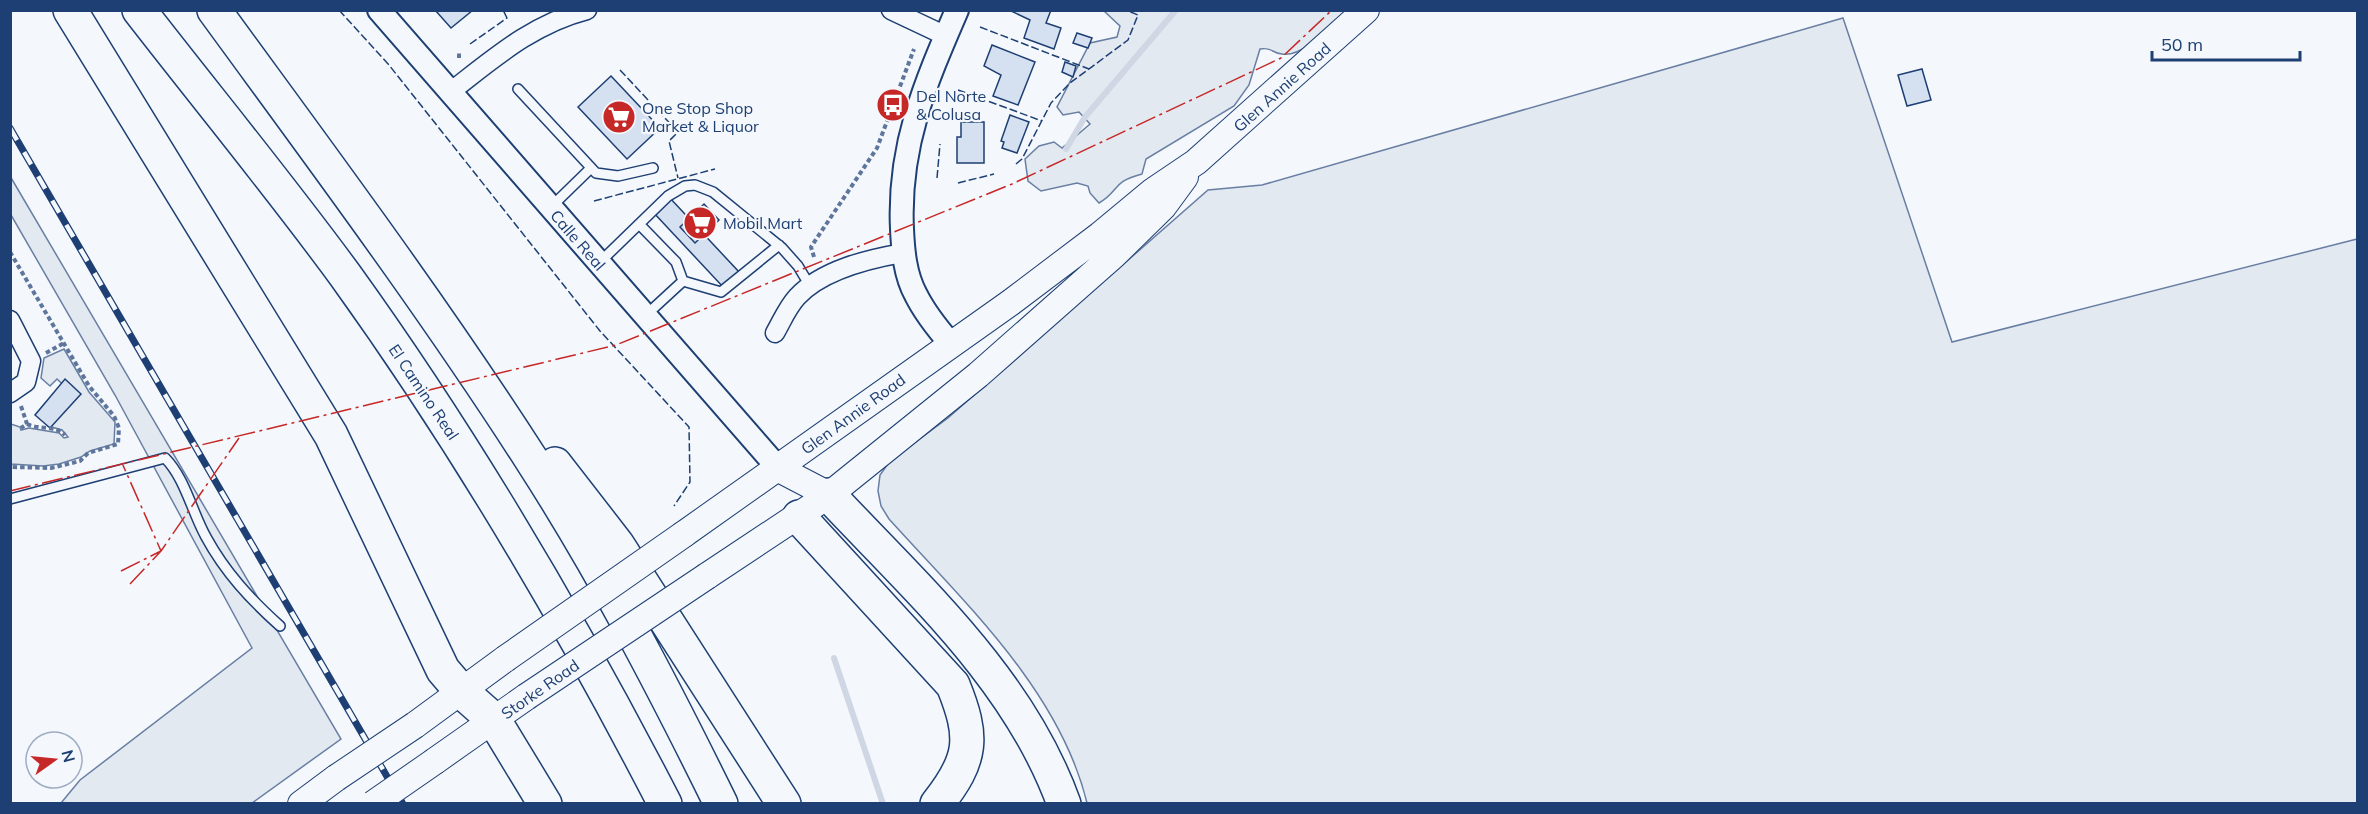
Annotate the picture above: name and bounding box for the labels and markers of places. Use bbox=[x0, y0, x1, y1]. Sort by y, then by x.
place label: Del Norte & Colusa bbox=[916, 86, 986, 124]
bus stop icon: Del Norte & Colusa bbox=[875, 87, 911, 123]
place label: One Stop Shop Market & Liquor bbox=[642, 98, 759, 136]
supermarket icon: One Stop Shop Market & Liquor bbox=[601, 99, 637, 135]
supermarket icon: Mobil Mart bbox=[682, 205, 718, 241]
place label: Mobil Mart bbox=[723, 213, 803, 233]

